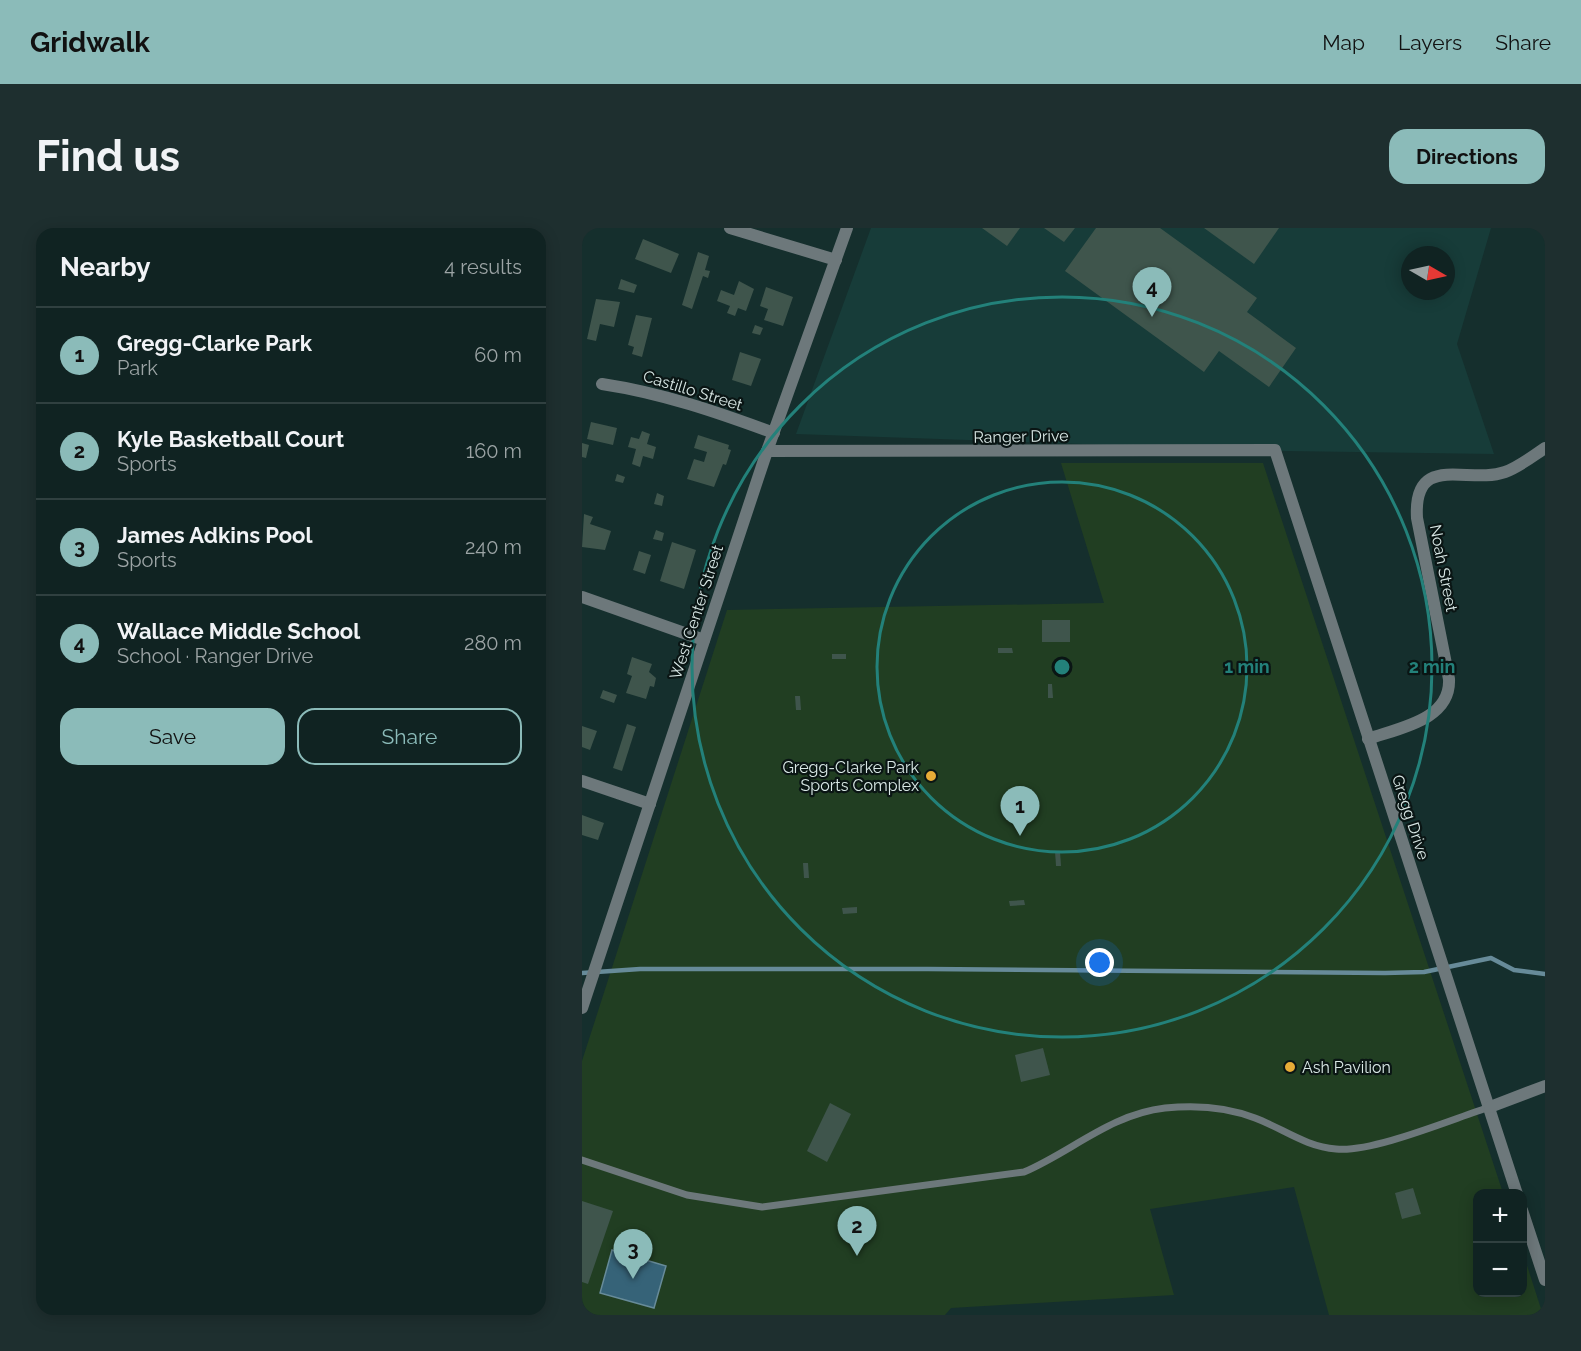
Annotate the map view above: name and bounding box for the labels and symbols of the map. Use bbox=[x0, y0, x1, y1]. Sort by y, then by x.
north arrow bbox=[1401, 246, 1455, 300]
pin: 4 bbox=[1132, 268, 1172, 317]
street label: Castillo Street bbox=[641, 366, 745, 415]
street label: Ranger Drive bbox=[973, 426, 1069, 447]
street label: Noah Street bbox=[1426, 523, 1461, 614]
street label: West Center Street bbox=[666, 542, 727, 682]
text: 1 min bbox=[1224, 656, 1270, 677]
text: 2 min bbox=[1409, 656, 1455, 677]
centre of rings bbox=[1052, 657, 1072, 677]
place label: Gregg-Clarke Park Sports Complex bbox=[782, 758, 920, 795]
marker: Gregg-Clarke Park Sports Complex bbox=[924, 769, 938, 783]
street label: Gregg Drive bbox=[1388, 772, 1433, 862]
pin: 1 bbox=[1000, 786, 1040, 836]
your location bbox=[1085, 948, 1114, 977]
place label: Ash Pavilion bbox=[1302, 1058, 1391, 1077]
marker: Ash Pavilion bbox=[1283, 1060, 1297, 1074]
pin: 2 bbox=[838, 1206, 876, 1256]
pin: 3 bbox=[614, 1230, 652, 1279]

